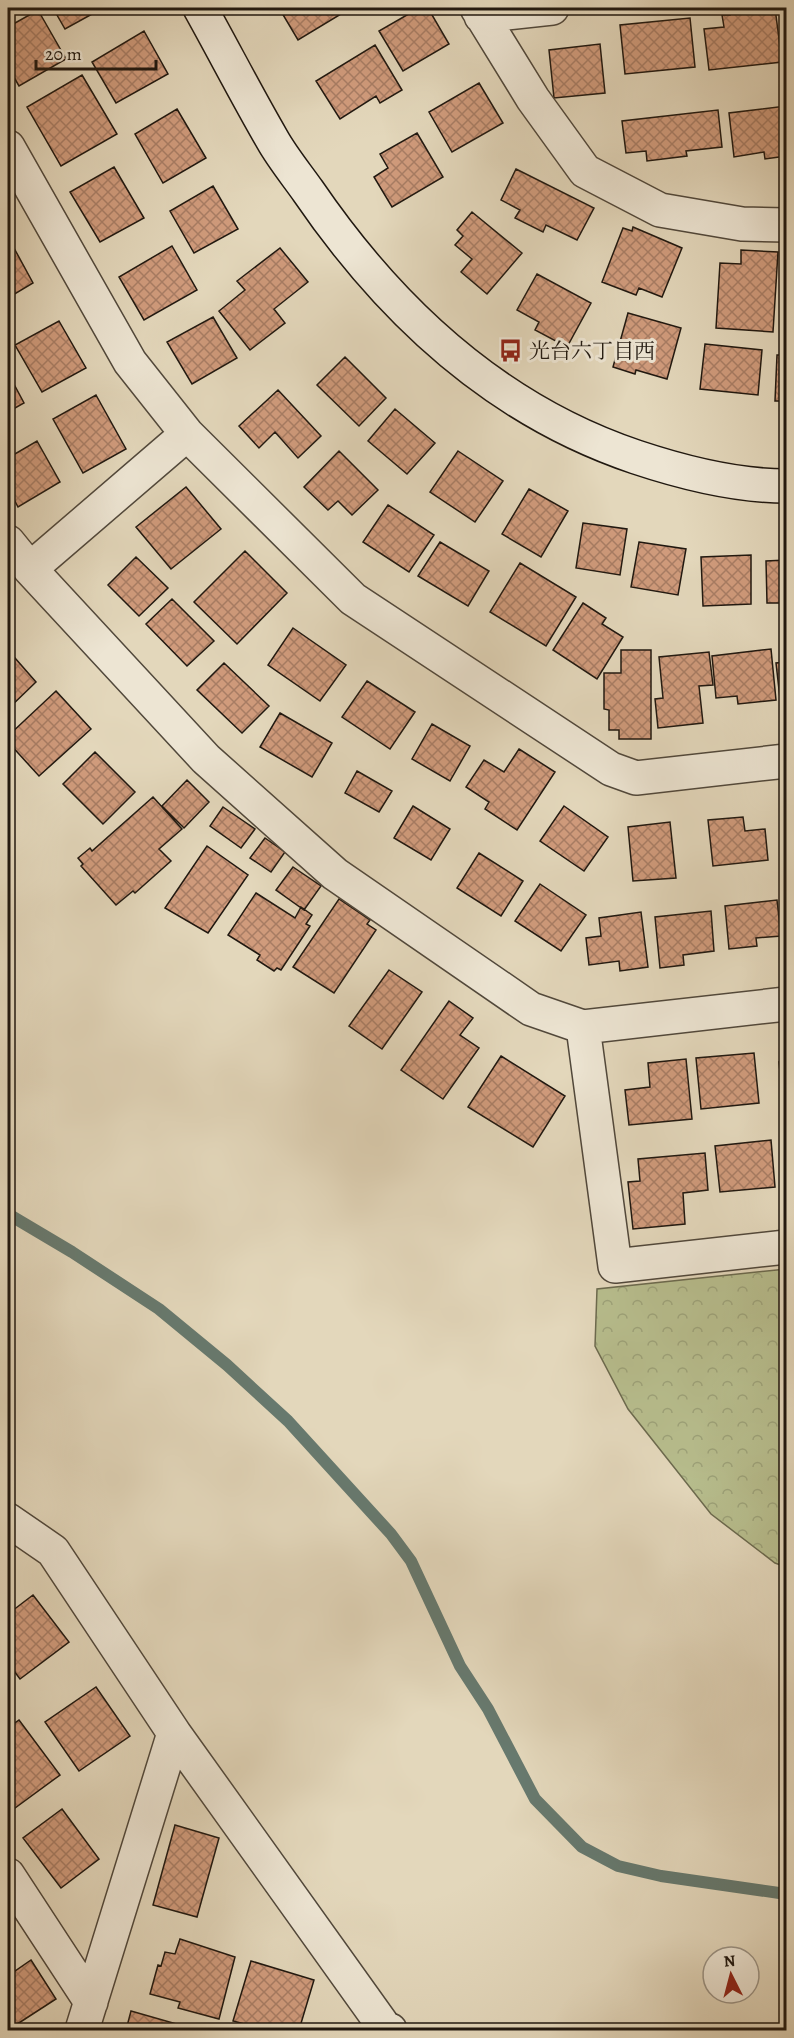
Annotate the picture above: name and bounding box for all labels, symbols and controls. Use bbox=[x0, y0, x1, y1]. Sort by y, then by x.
scale bar bbox=[36, 33, 156, 71]
text: 20 m bbox=[45, 42, 82, 66]
place label: 光台六丁目西 bbox=[529, 337, 655, 365]
bus stop icon: 光台六丁目西 bbox=[498, 338, 524, 364]
north arrow bbox=[701, 1945, 761, 2005]
text: N bbox=[723, 1949, 737, 1973]

